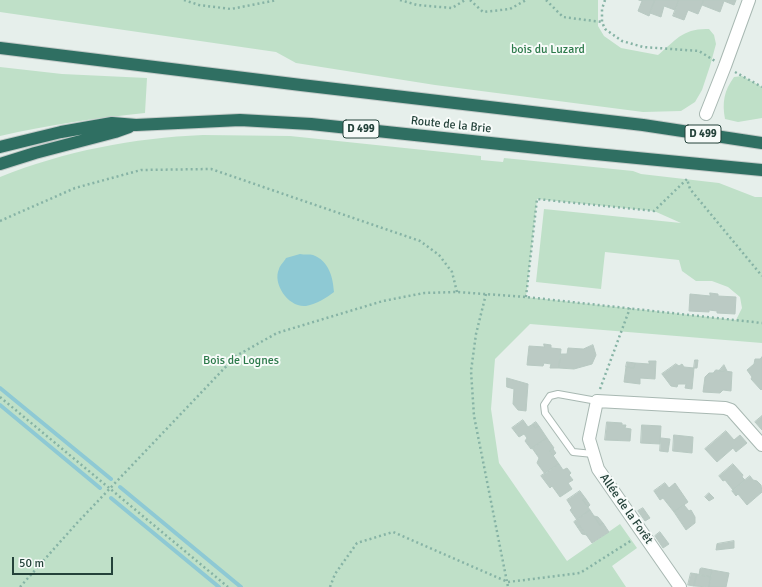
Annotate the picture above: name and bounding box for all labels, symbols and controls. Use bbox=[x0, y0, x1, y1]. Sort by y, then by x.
park label: bois du Luzard bbox=[511, 43, 585, 57]
street label: Route de la Brie bbox=[410, 114, 492, 136]
road number: D 499 bbox=[343, 120, 379, 138]
road number: D 499 bbox=[685, 125, 721, 143]
park label: Bois de Lognes bbox=[203, 354, 279, 368]
street label: Allée de la Forêt bbox=[596, 471, 656, 547]
scale bar bbox=[14, 549, 115, 575]
text: 50 m bbox=[19, 556, 44, 571]

